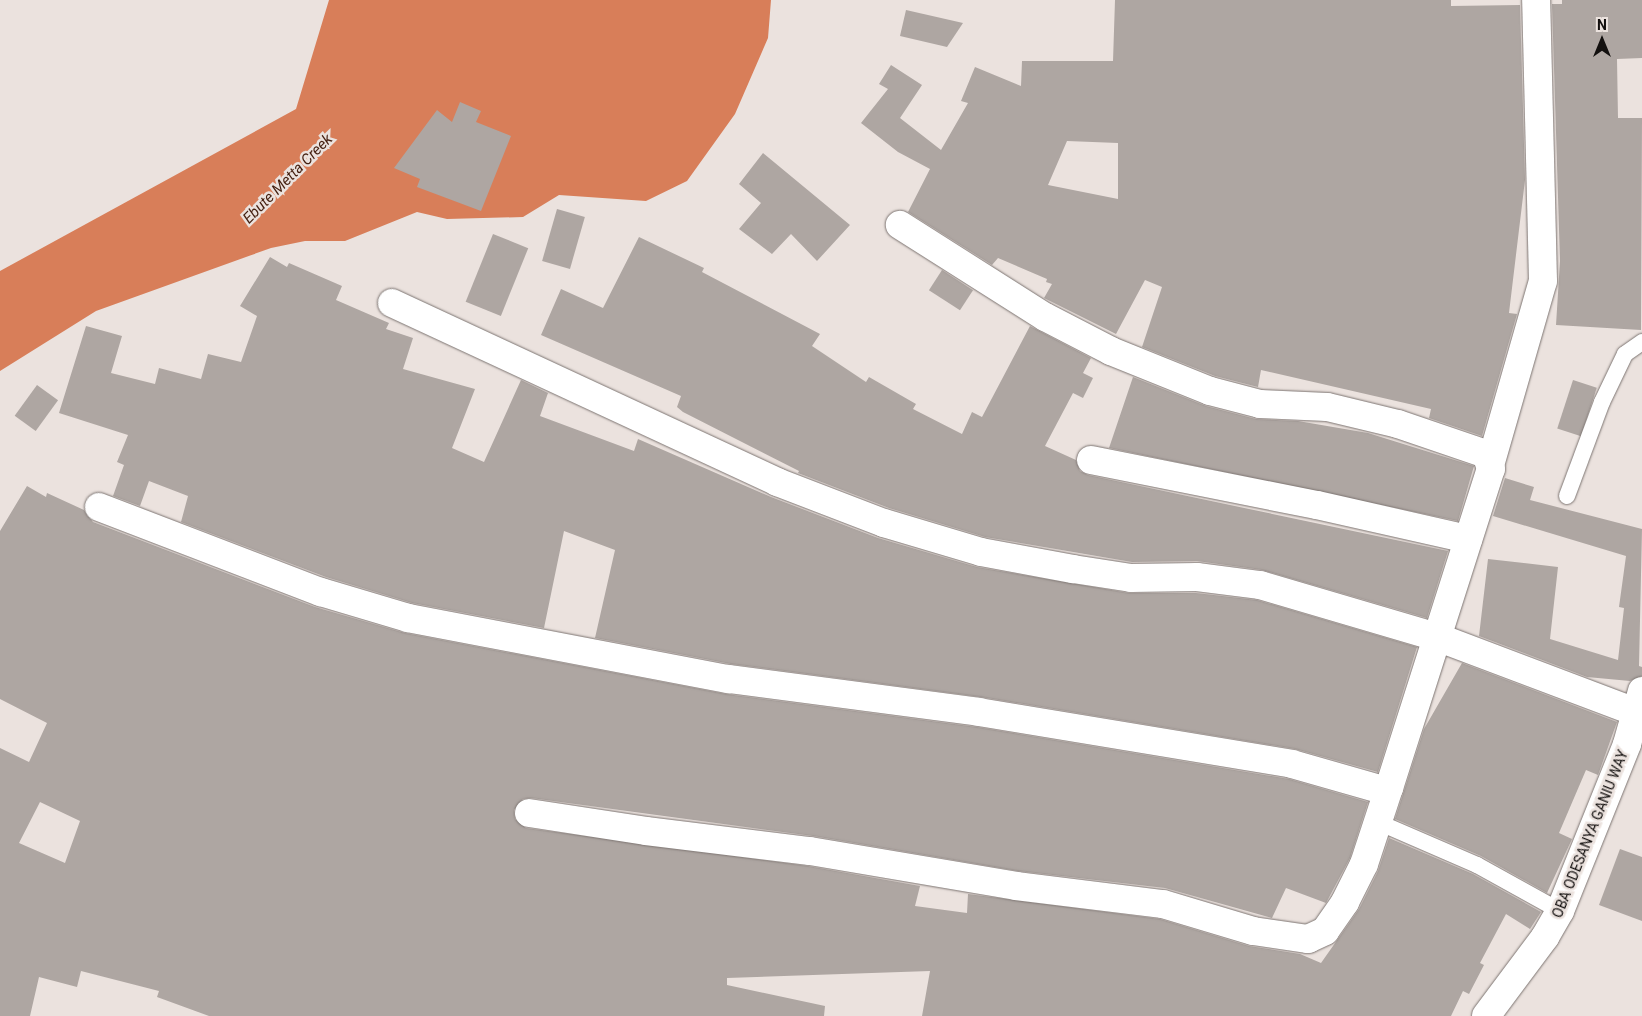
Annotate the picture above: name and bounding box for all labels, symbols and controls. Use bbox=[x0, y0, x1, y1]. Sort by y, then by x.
north arrow bbox=[1577, 15, 1627, 65]
text: N bbox=[1597, 17, 1607, 33]
water label: Ebute Metta Creek bbox=[239, 130, 337, 228]
street label: OBA ODESANYA GANIU WAY bbox=[1549, 748, 1631, 920]

